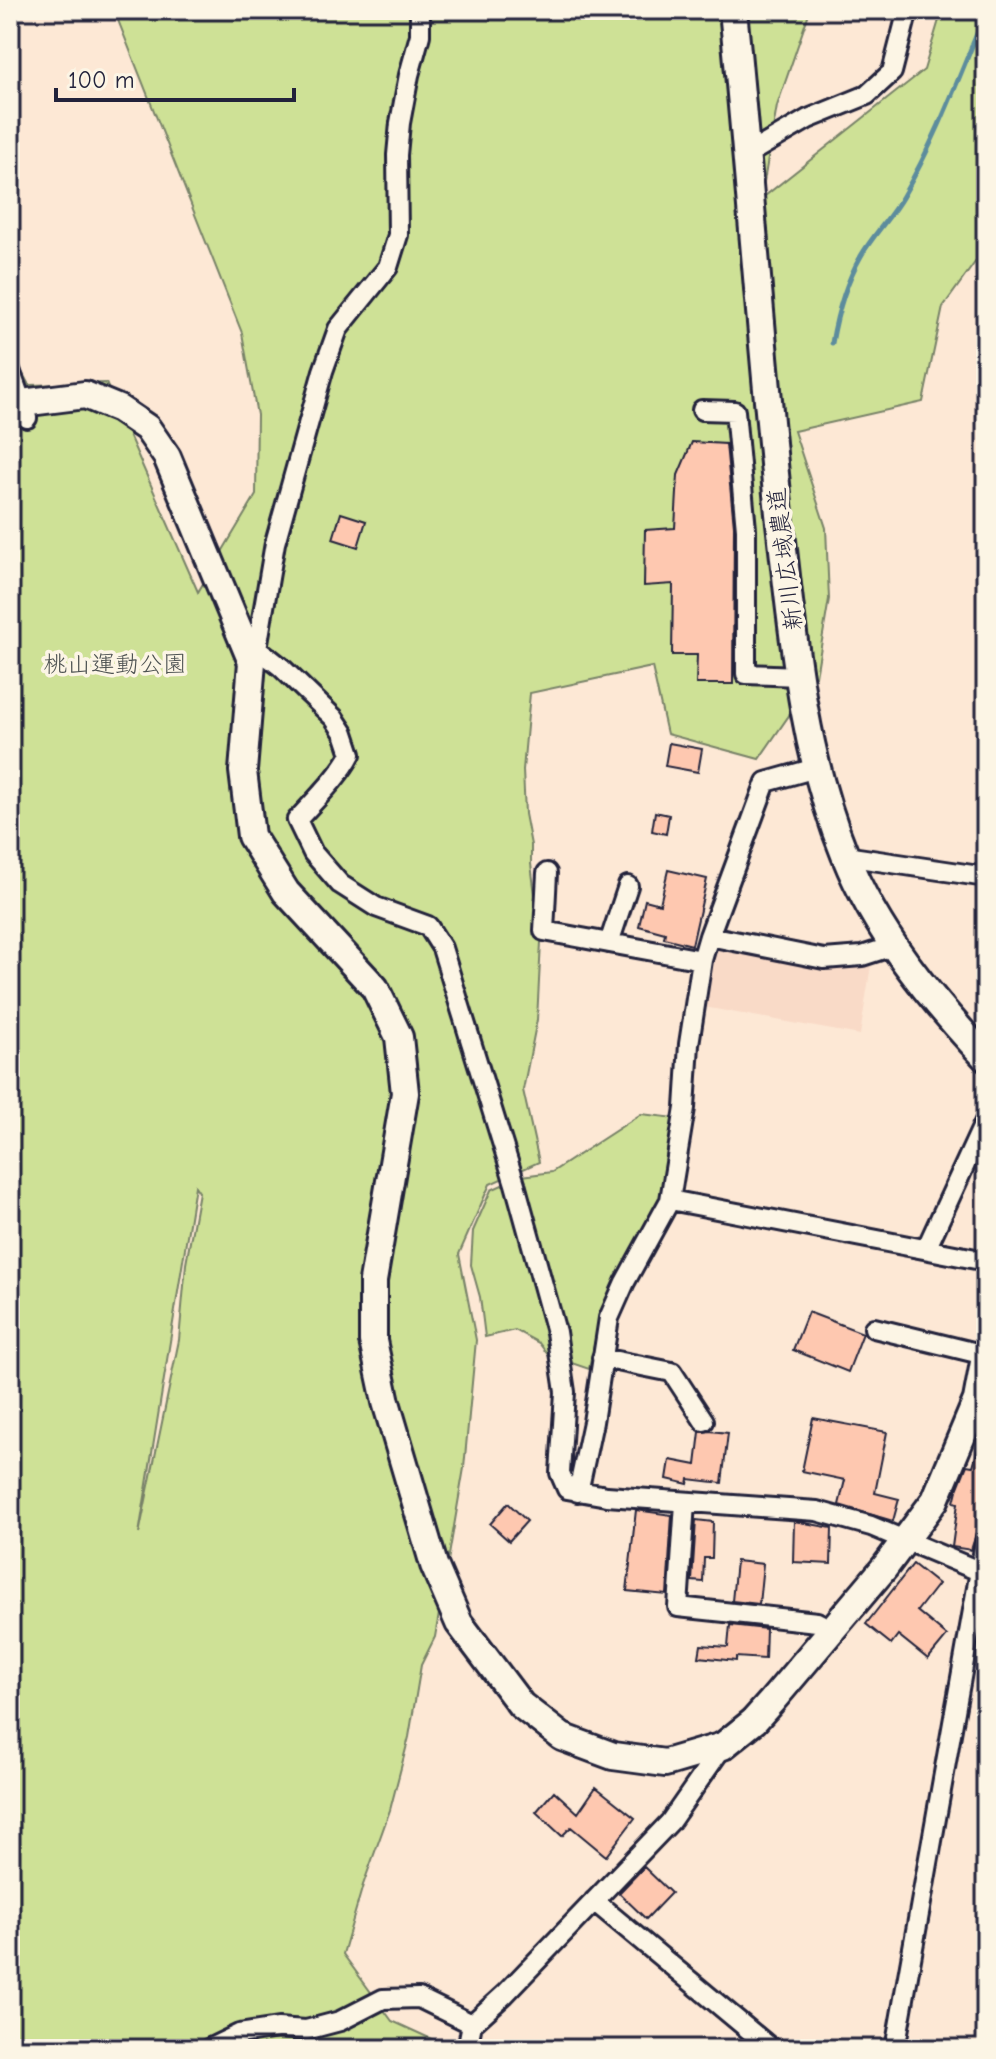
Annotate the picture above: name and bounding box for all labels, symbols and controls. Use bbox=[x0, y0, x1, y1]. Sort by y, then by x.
scale bar bbox=[56, 52, 294, 102]
text: 100 m bbox=[68, 66, 135, 94]
street label: 新川広域農道 bbox=[762, 486, 808, 632]
park label: 桃山運動公園 bbox=[43, 650, 187, 678]

